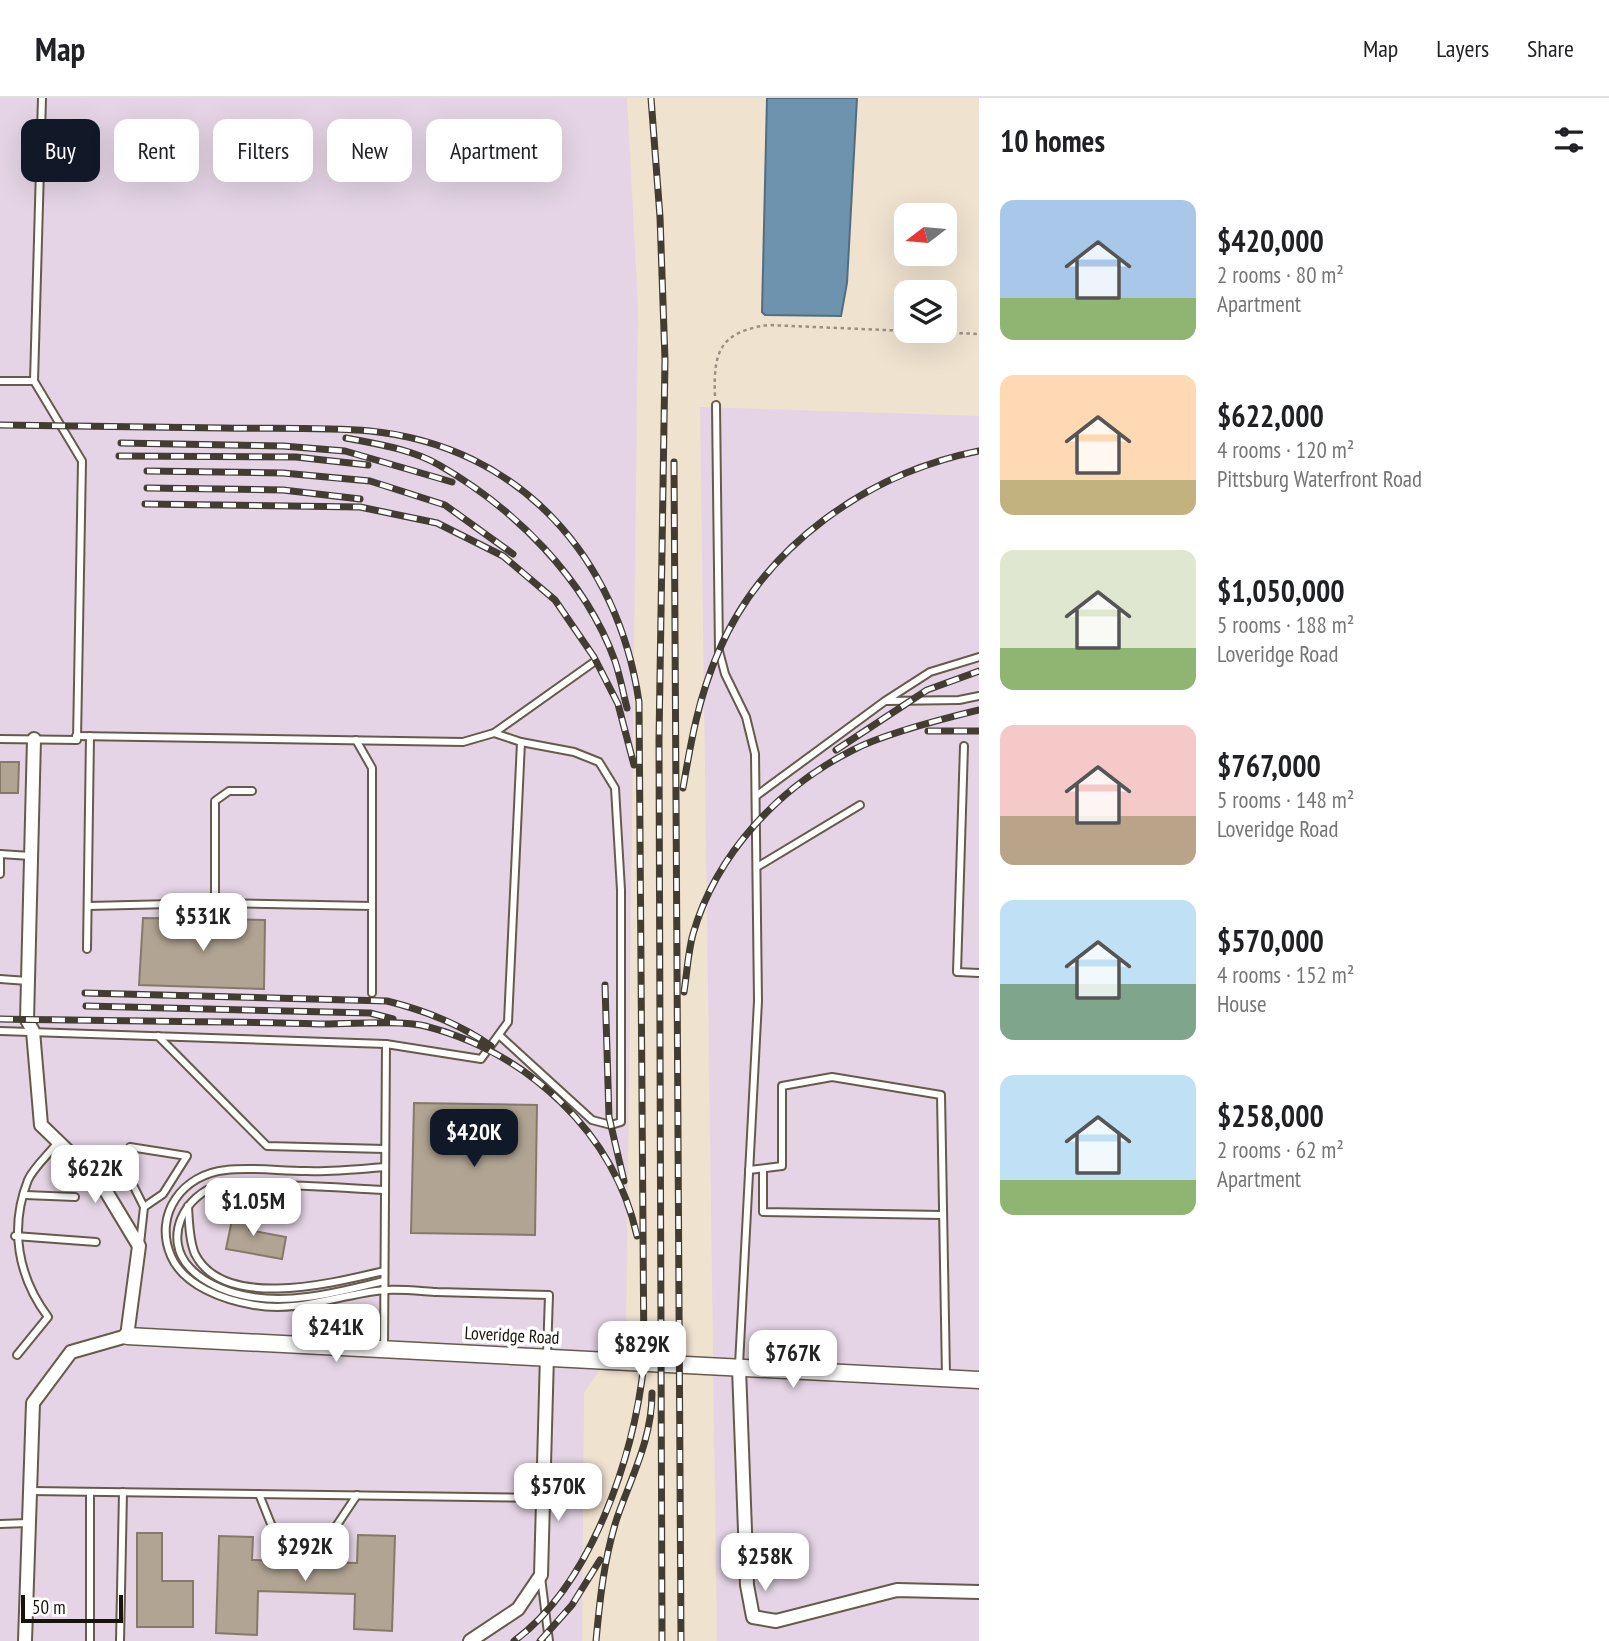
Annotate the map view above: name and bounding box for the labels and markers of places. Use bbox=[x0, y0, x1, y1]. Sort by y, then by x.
pin: $531K bbox=[154, 894, 252, 953]
pin: $420K bbox=[425, 1110, 523, 1169]
pin: $622K bbox=[46, 1146, 144, 1205]
pin: $1.05M bbox=[196, 1178, 310, 1238]
pin: $241K bbox=[287, 1304, 385, 1364]
pin: $829K bbox=[593, 1322, 691, 1381]
pin: $767K bbox=[744, 1330, 842, 1390]
pin: $570K bbox=[509, 1464, 607, 1523]
pin: $292K bbox=[256, 1524, 354, 1583]
pin: $258K bbox=[716, 1534, 814, 1593]

